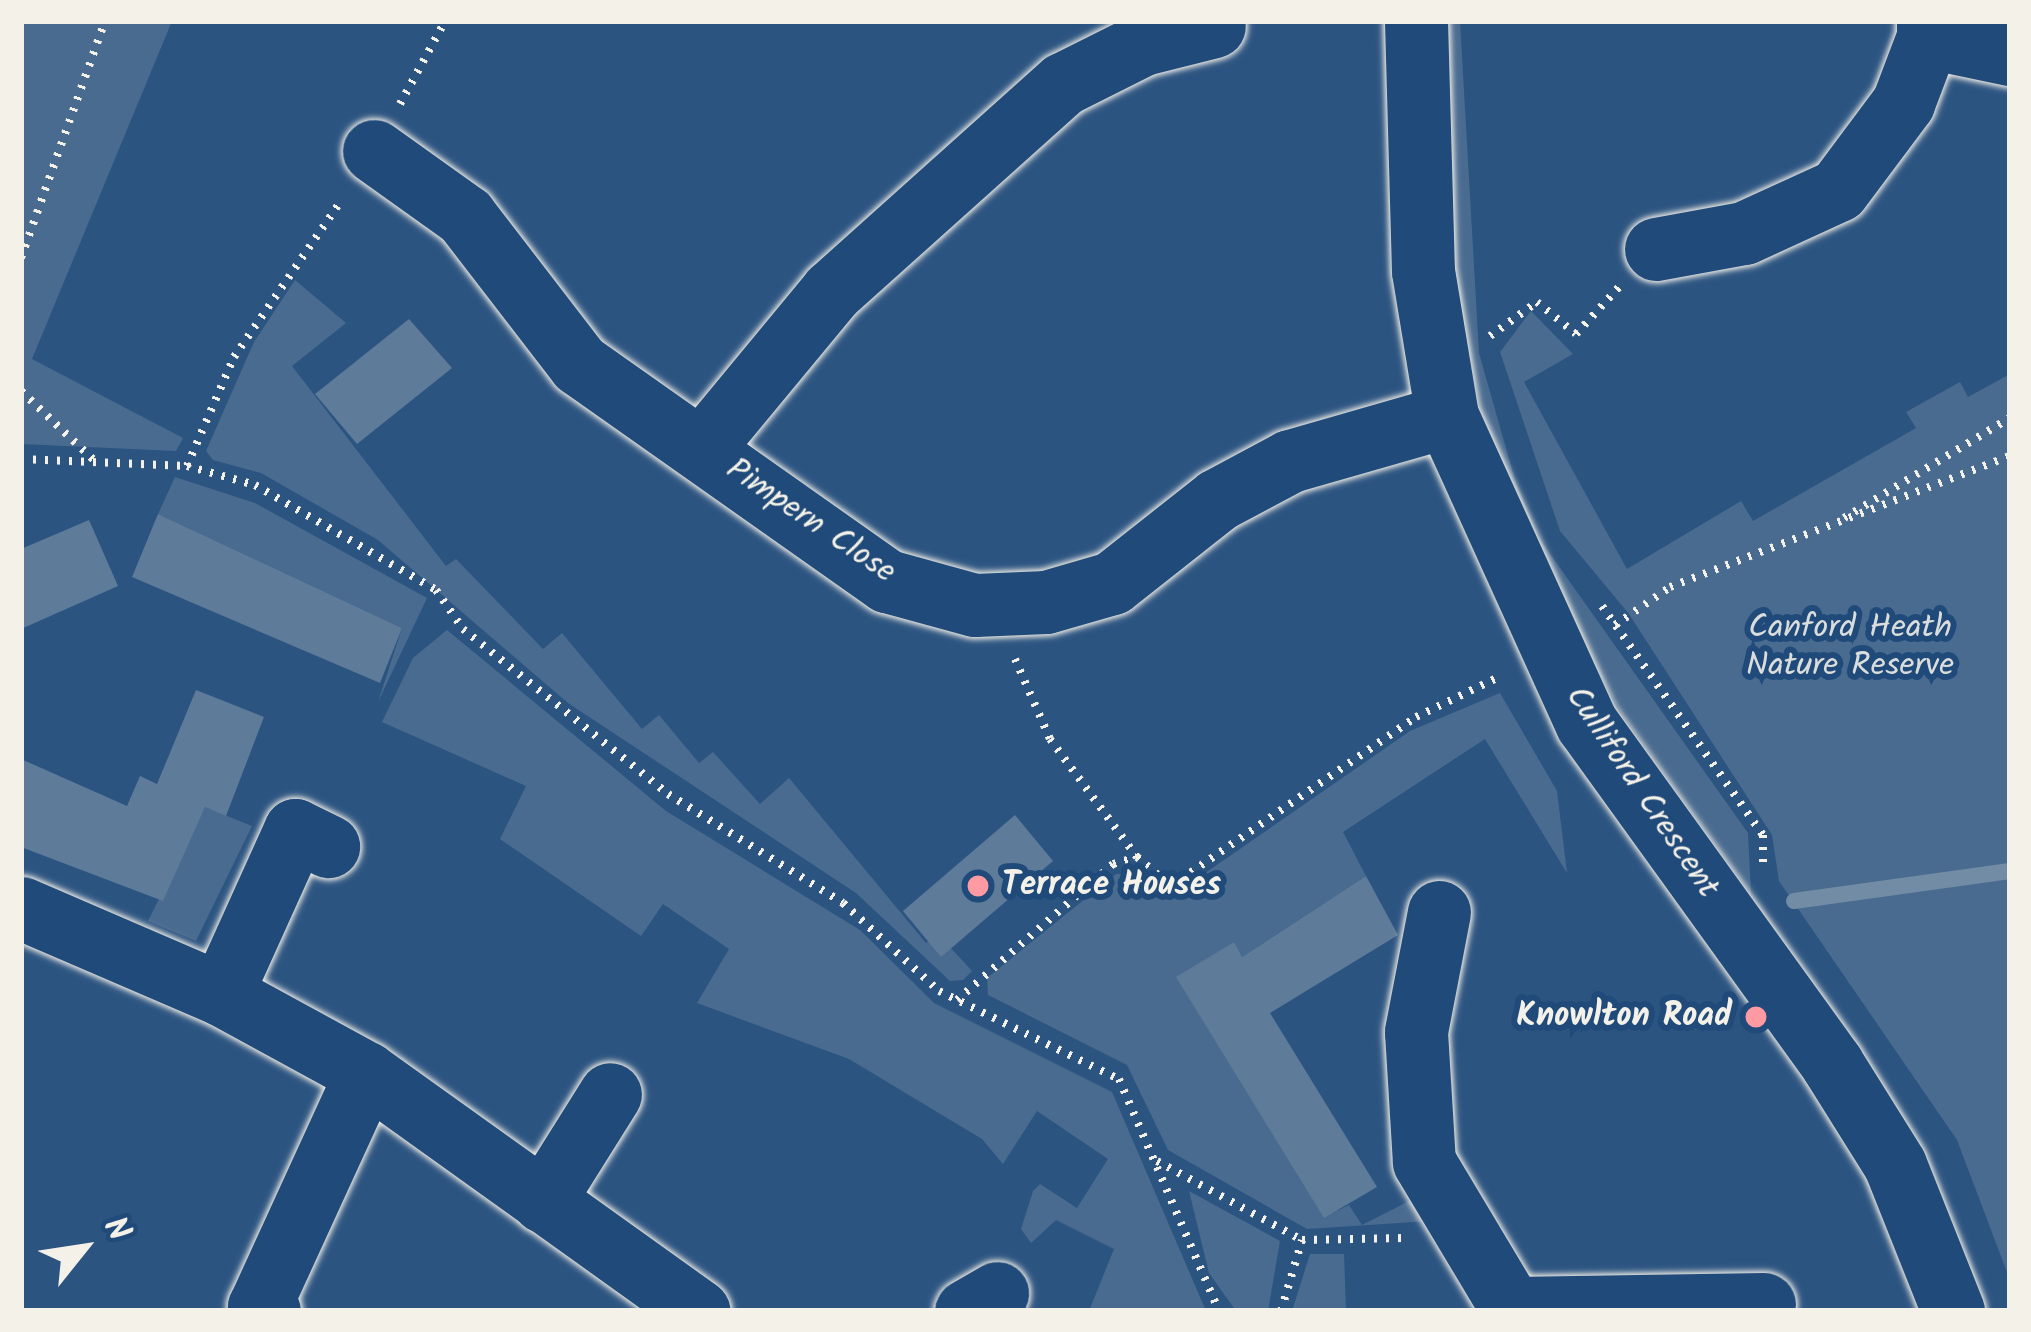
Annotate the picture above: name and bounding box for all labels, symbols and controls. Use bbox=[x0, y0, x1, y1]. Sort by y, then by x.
street label: Pimpern Close bbox=[718, 451, 902, 593]
park label: Canford Heath Nature Reserve bbox=[1746, 609, 1954, 687]
street label: Culliford Crescent bbox=[1555, 679, 1727, 907]
place label: Terrace Houses bbox=[1002, 866, 1221, 906]
marker: Terrace Houses bbox=[965, 873, 991, 899]
place label: Knowlton Road bbox=[1516, 997, 1732, 1037]
marker: Knowlton Road bbox=[1743, 1004, 1769, 1030]
north arrow bbox=[24, 1188, 144, 1308]
text: N bbox=[87, 1207, 144, 1252]

